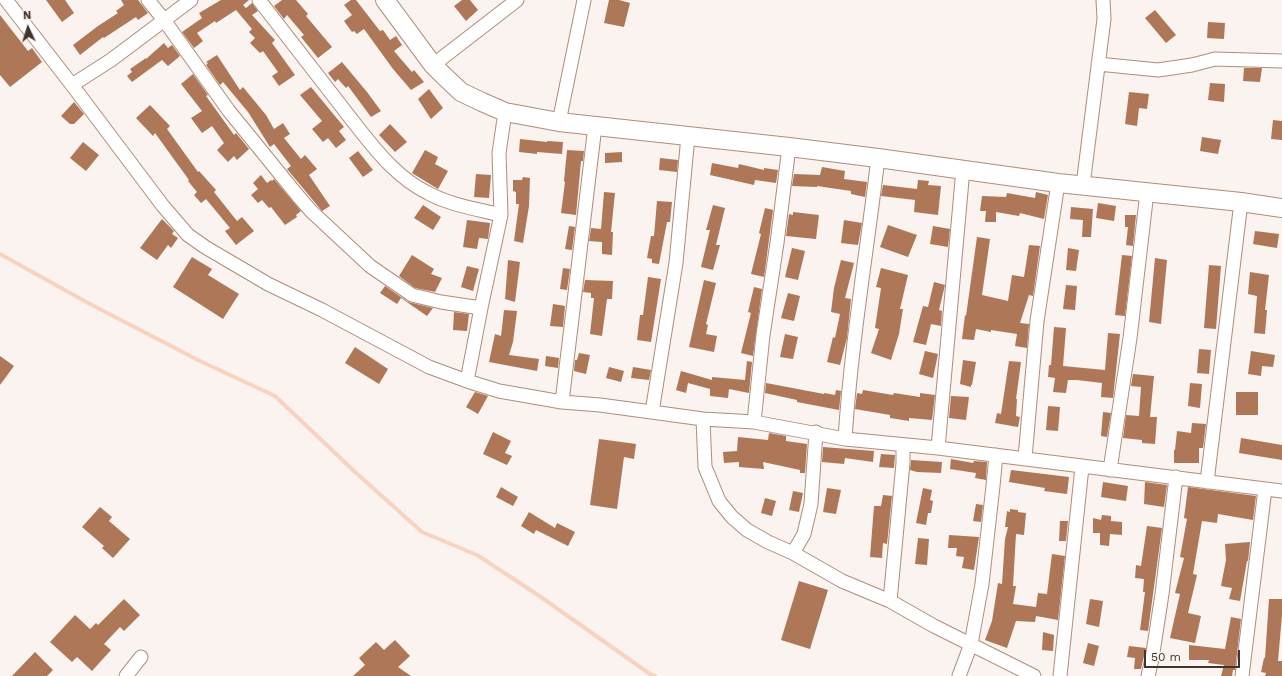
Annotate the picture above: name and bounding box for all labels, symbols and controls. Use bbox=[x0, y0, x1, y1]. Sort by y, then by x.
north arrow bbox=[8, 8, 48, 48]
text: N bbox=[23, 9, 32, 22]
scale bar bbox=[1146, 642, 1242, 668]
text: 50 m bbox=[1151, 650, 1181, 664]

